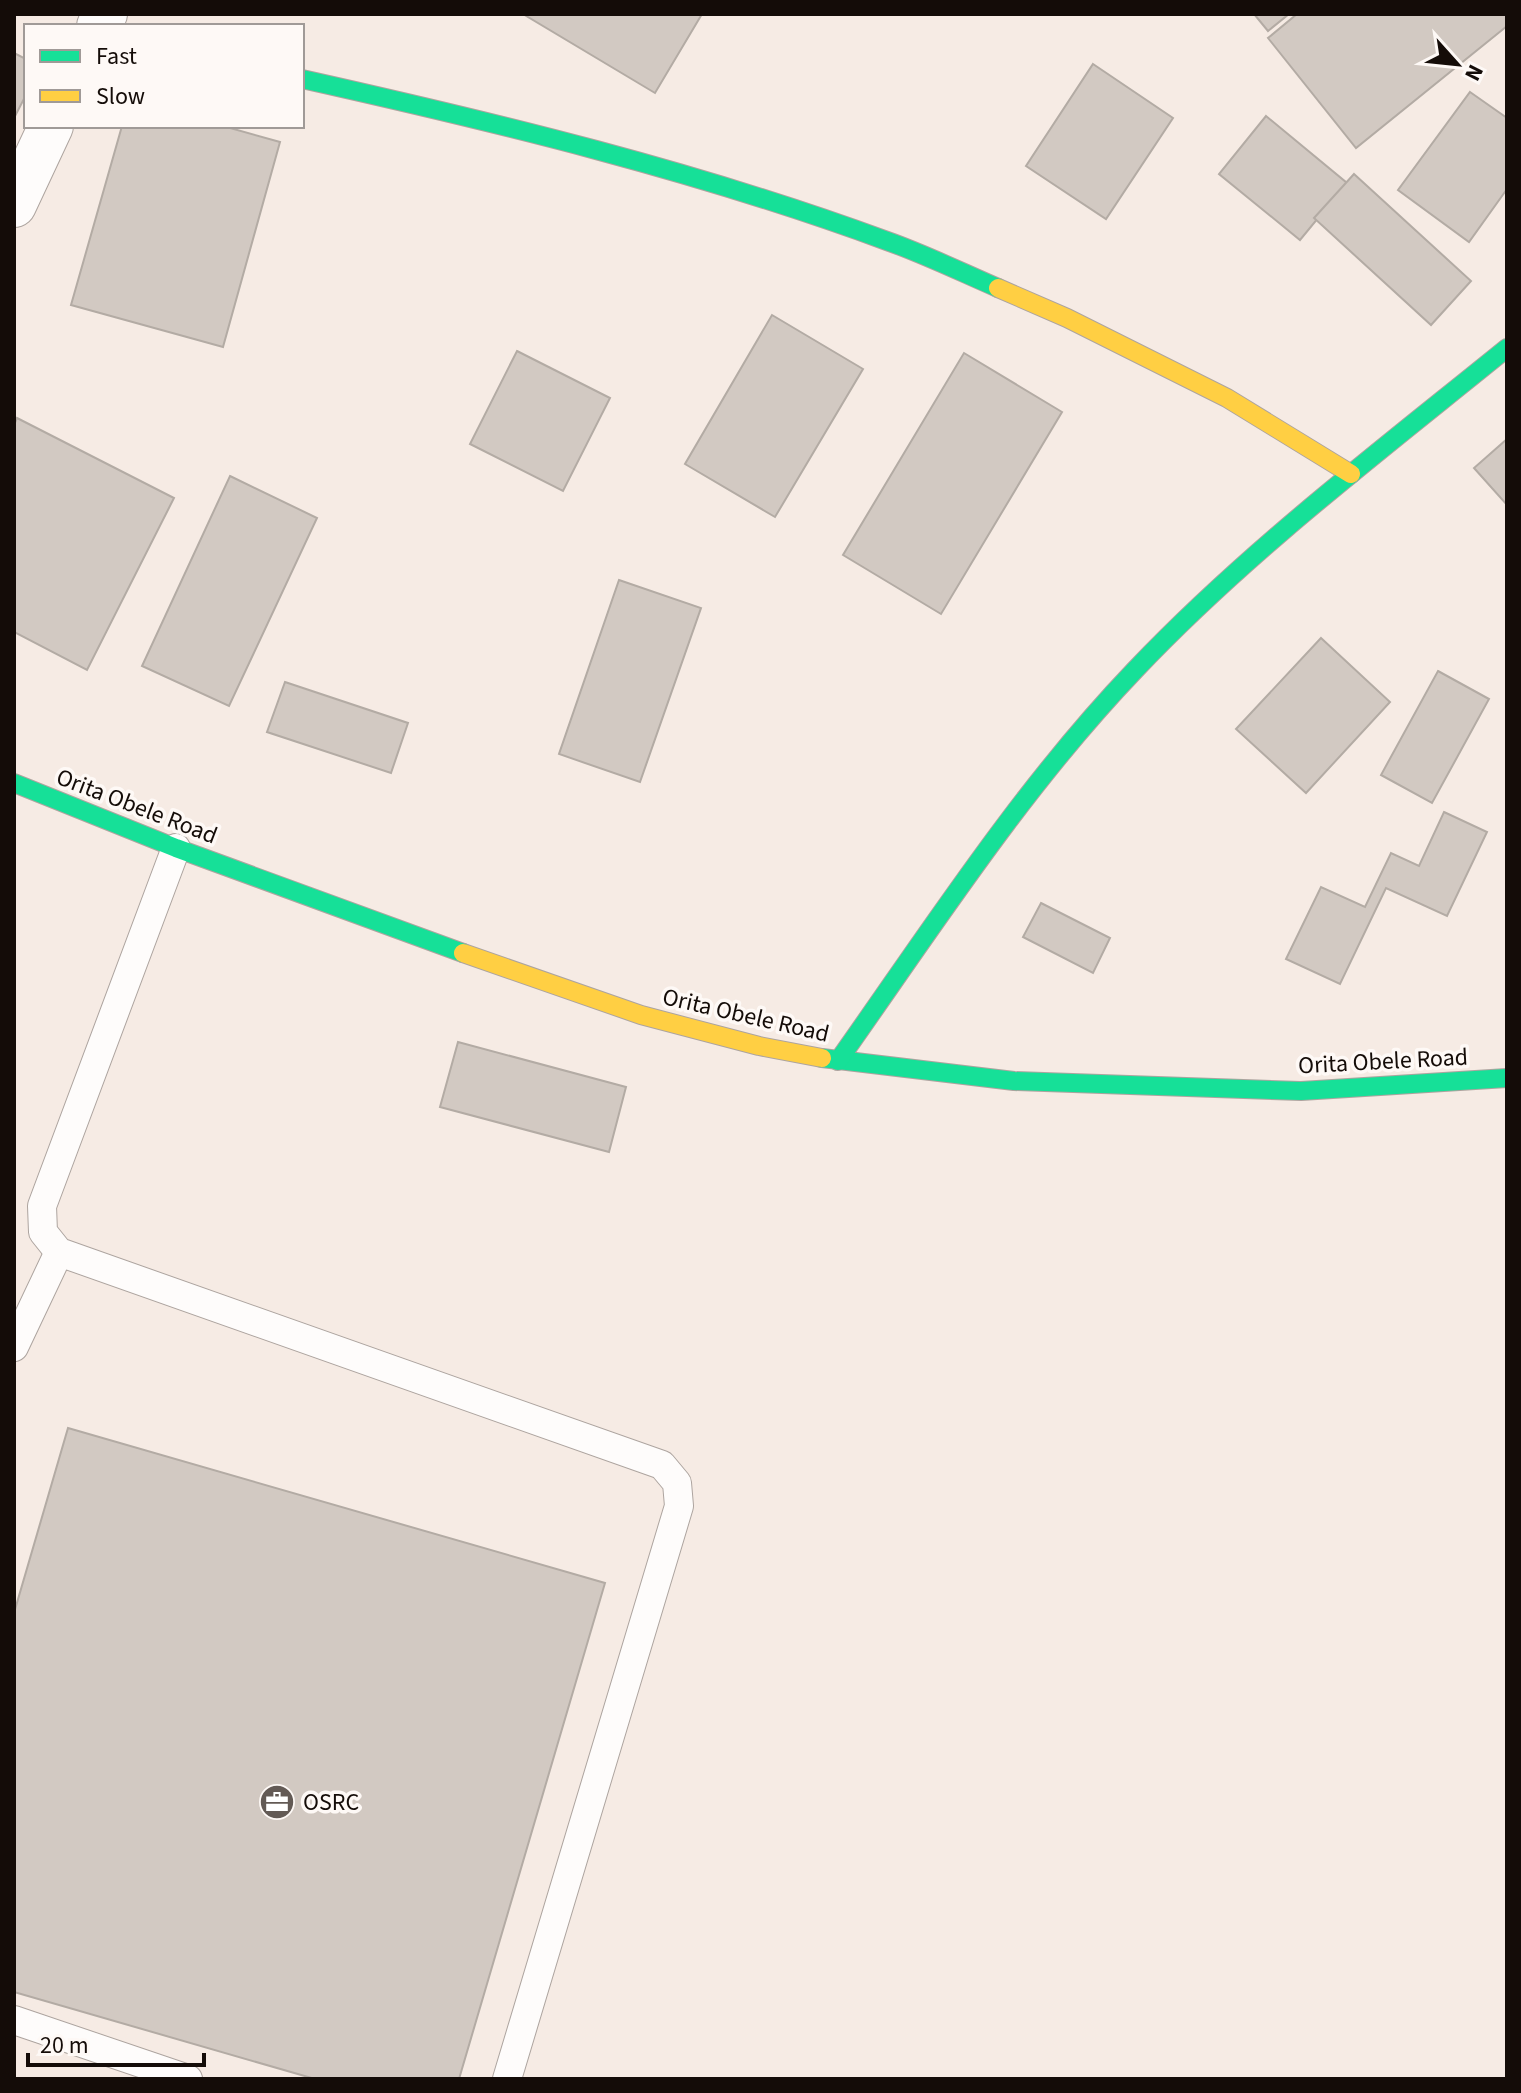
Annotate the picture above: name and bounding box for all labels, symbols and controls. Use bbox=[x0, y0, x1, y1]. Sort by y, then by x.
legend bbox=[24, 24, 304, 128]
north arrow bbox=[1417, 24, 1497, 104]
text: Fast bbox=[96, 39, 137, 74]
text: N bbox=[1456, 59, 1492, 86]
text: Slow bbox=[96, 79, 145, 114]
street label: Orita Obele Road bbox=[51, 760, 223, 853]
street label: Orita Obele Road bbox=[659, 979, 833, 1052]
street label: Orita Obele Road bbox=[1297, 1040, 1469, 1083]
office icon: OSRC bbox=[258, 1783, 296, 1821]
place label: OSRC bbox=[303, 1785, 359, 1820]
scale bar bbox=[28, 2017, 204, 2067]
text: 20 m bbox=[40, 2028, 89, 2063]

